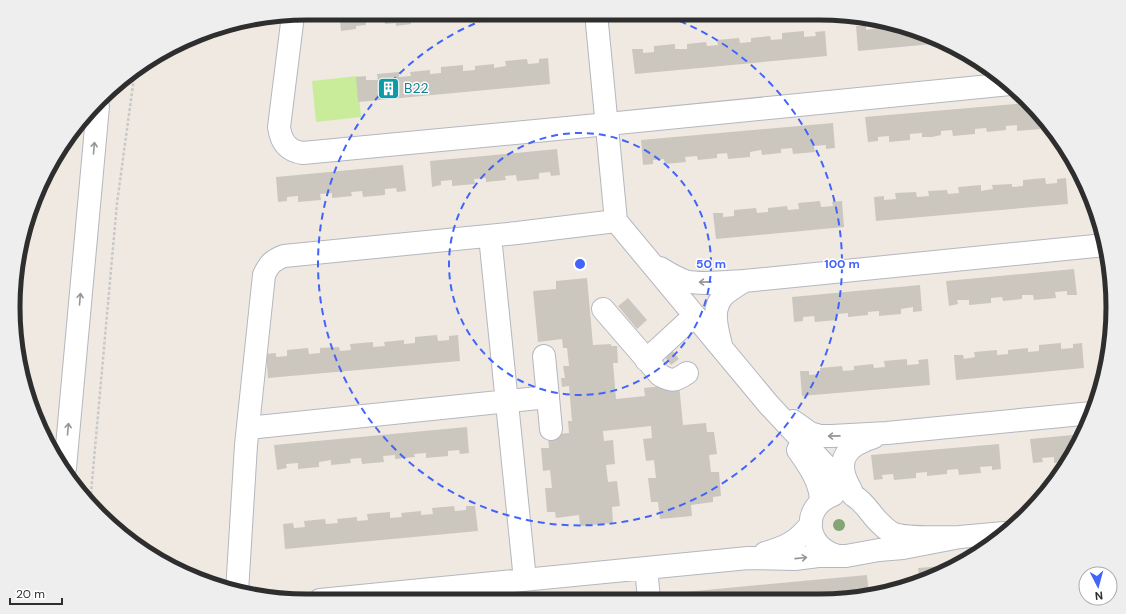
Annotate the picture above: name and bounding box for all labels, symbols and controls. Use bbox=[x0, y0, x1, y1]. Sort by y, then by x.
building icon: B22 bbox=[376, 75, 402, 101]
place label: B22 bbox=[404, 79, 429, 97]
one-way arrow bbox=[90, 142, 97, 155]
text: 50 m bbox=[696, 256, 726, 272]
text: 100 m bbox=[824, 256, 860, 272]
centre of rings bbox=[573, 257, 587, 271]
one-way arrow bbox=[699, 278, 712, 286]
one-way arrow bbox=[76, 293, 83, 306]
one-way arrow bbox=[65, 423, 72, 436]
one-way arrow bbox=[828, 432, 841, 440]
one-way arrow bbox=[794, 554, 807, 562]
north arrow bbox=[1078, 566, 1118, 606]
scale bar bbox=[10, 580, 62, 606]
text: 20 m bbox=[16, 586, 45, 602]
text: N bbox=[1094, 589, 1104, 603]

